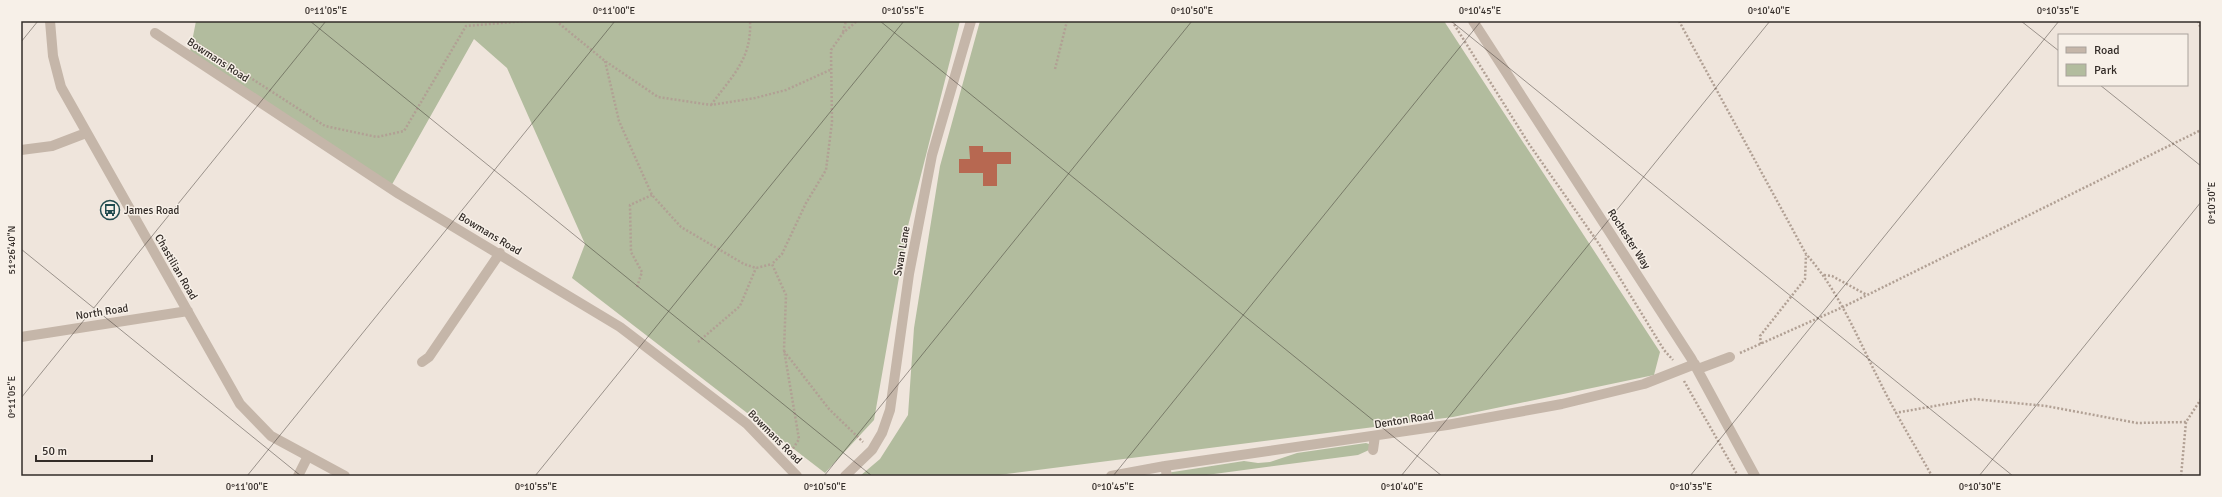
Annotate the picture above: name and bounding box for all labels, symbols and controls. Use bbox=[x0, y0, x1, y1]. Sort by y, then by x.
text: 0°11'05"E bbox=[305, 5, 347, 17]
text: 0°11'00"E bbox=[593, 5, 635, 17]
text: 0°10'55"E bbox=[882, 5, 924, 17]
text: 0°10'50"E bbox=[1171, 5, 1213, 17]
text: 0°10'45"E bbox=[1459, 5, 1501, 17]
text: 0°10'40"E bbox=[1748, 5, 1790, 17]
text: 0°10'35"E bbox=[2037, 5, 2079, 17]
legend bbox=[2058, 34, 2188, 86]
street label: Bowmans Road bbox=[185, 35, 252, 85]
text: Road bbox=[2094, 43, 2120, 58]
text: Park bbox=[2094, 63, 2117, 78]
text: 0°10'30"E bbox=[2206, 182, 2218, 224]
bus stop icon: James Road bbox=[99, 199, 121, 221]
place label: James Road bbox=[124, 204, 179, 217]
street label: Rochester Way bbox=[1605, 207, 1654, 272]
street label: Bowmans Road bbox=[456, 210, 524, 258]
street label: Swan Lane bbox=[891, 225, 913, 277]
text: 51°26'40"N bbox=[6, 226, 18, 274]
street label: Chastilian Road bbox=[152, 232, 200, 302]
street label: North Road bbox=[75, 301, 129, 323]
text: 0°11'05"E bbox=[6, 376, 18, 418]
street label: Bowmans Road bbox=[745, 407, 805, 467]
street label: Denton Road bbox=[1373, 409, 1435, 431]
scale bar bbox=[36, 437, 152, 463]
text: 50 m bbox=[42, 444, 67, 459]
text: 0°11'00"E bbox=[226, 481, 268, 493]
text: 0°10'55"E bbox=[515, 481, 557, 493]
text: 0°10'50"E bbox=[804, 481, 846, 493]
text: 0°10'45"E bbox=[1092, 481, 1134, 493]
text: 0°10'40"E bbox=[1381, 481, 1423, 493]
text: 0°10'35"E bbox=[1670, 481, 1712, 493]
text: 0°10'30"E bbox=[1959, 481, 2001, 493]

